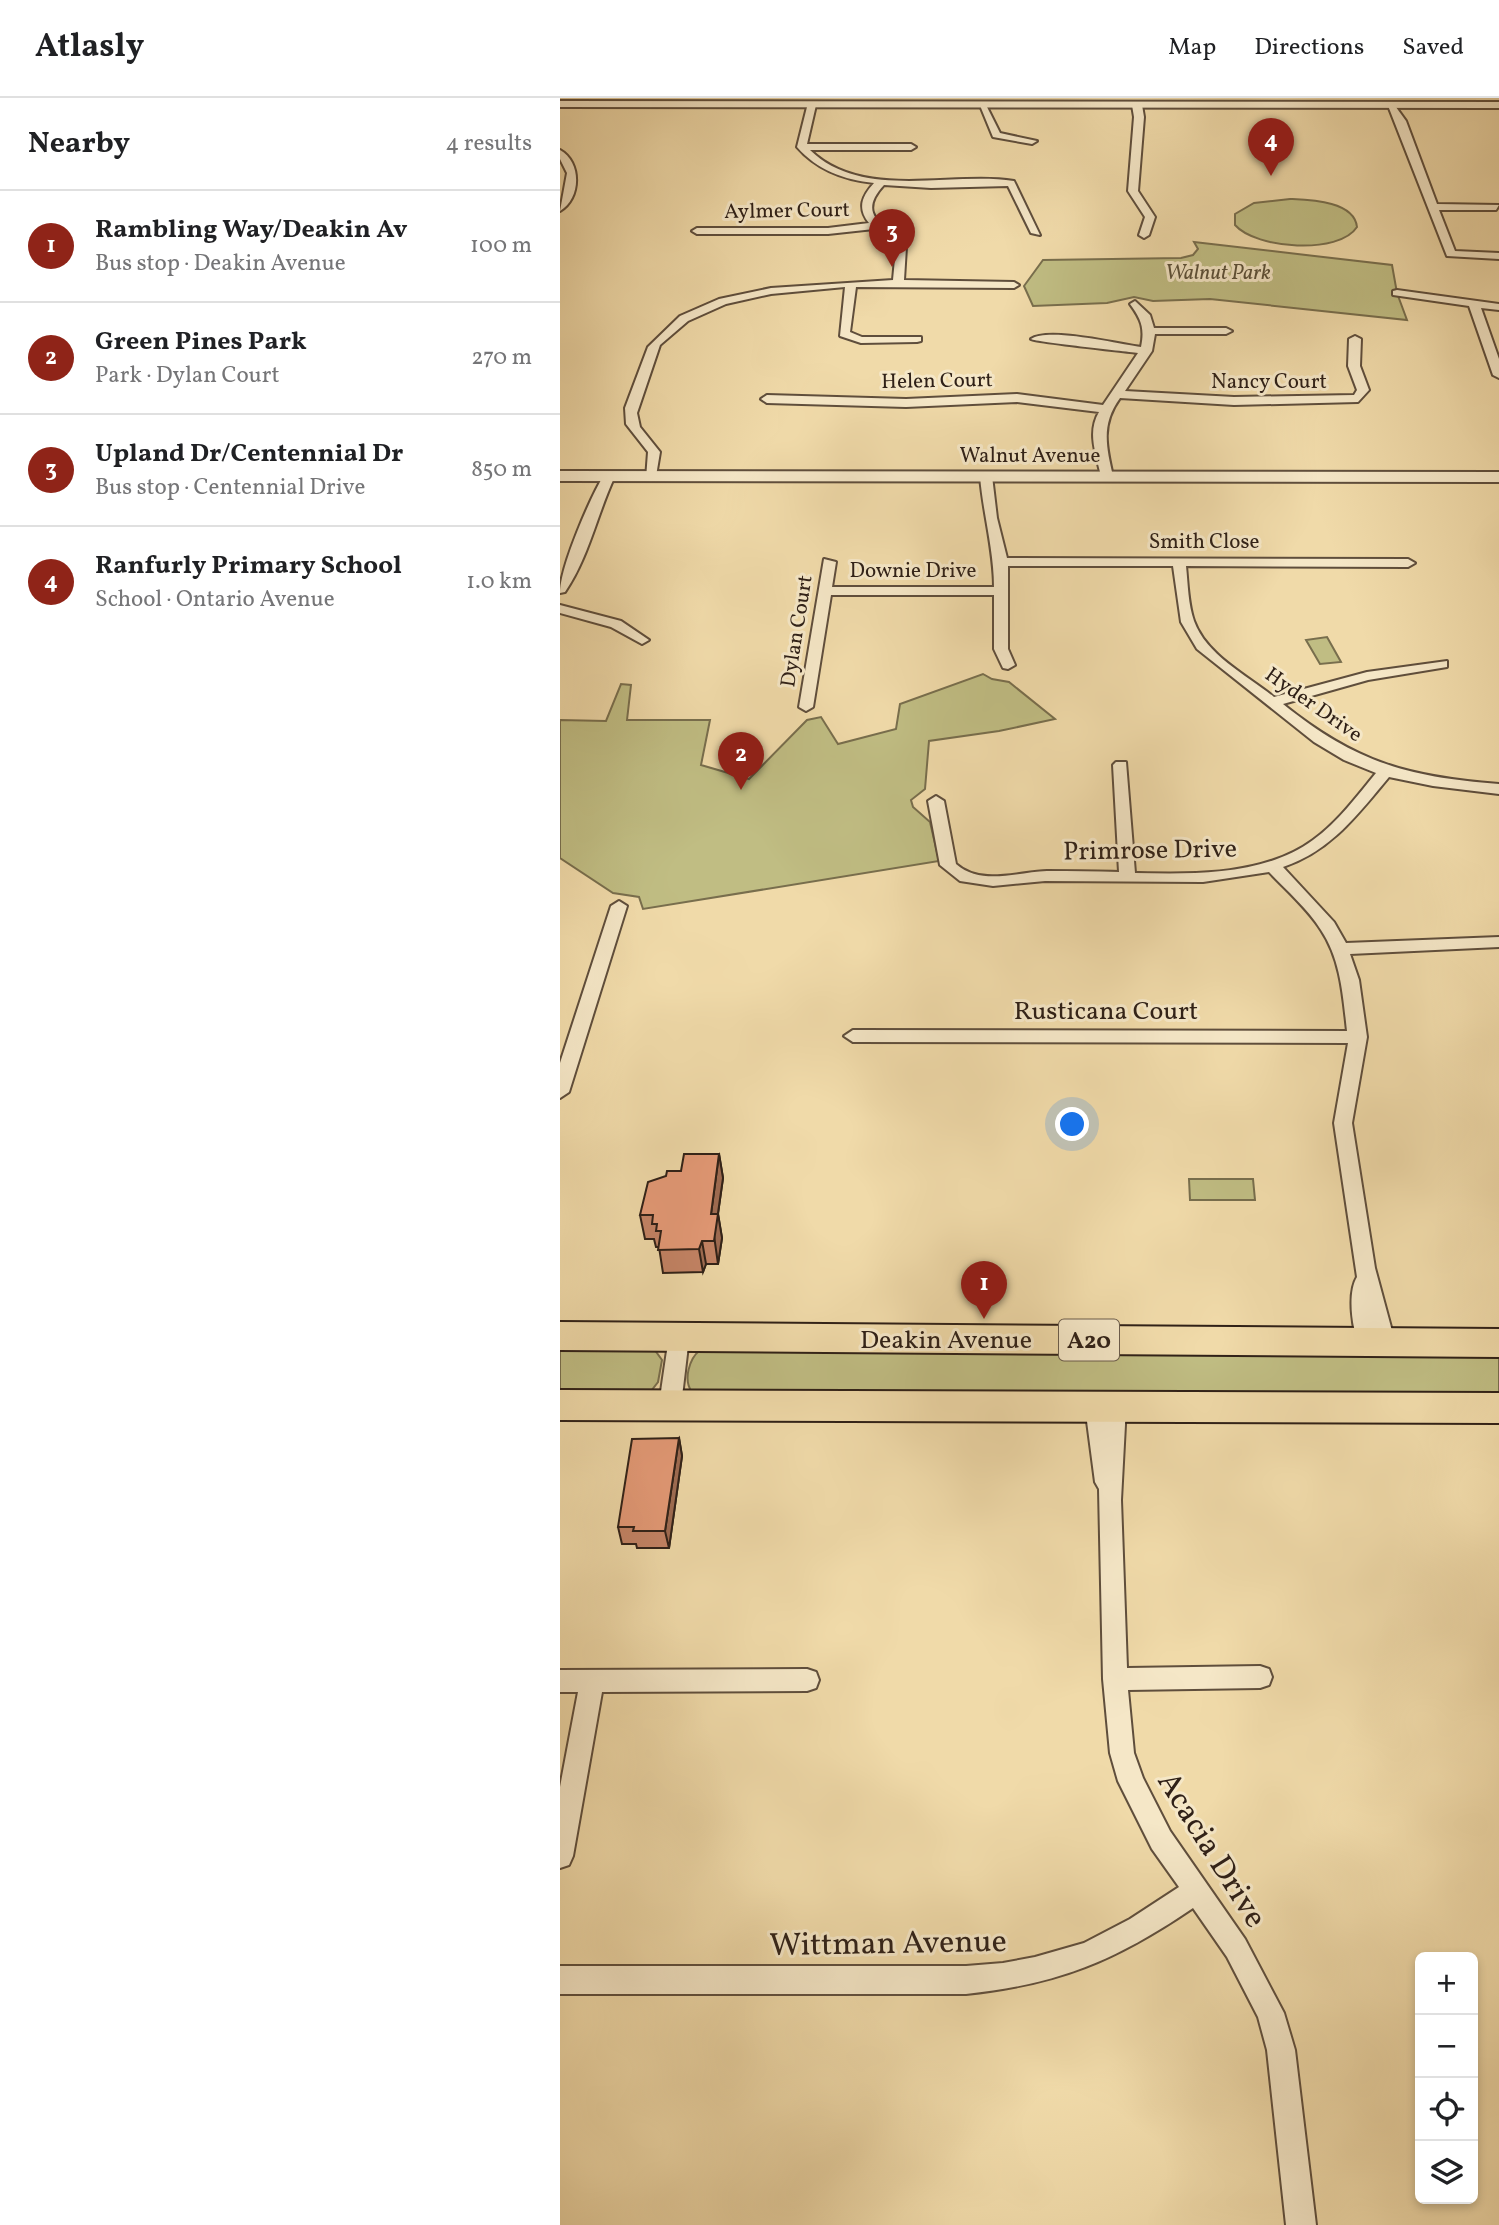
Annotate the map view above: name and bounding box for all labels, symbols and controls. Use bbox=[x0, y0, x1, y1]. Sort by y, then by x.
text: Atlasly bbox=[35, 25, 144, 71]
text: Map bbox=[1168, 31, 1216, 65]
text: Directions bbox=[1254, 31, 1364, 65]
text: Saved bbox=[1402, 31, 1464, 65]
pin: 4 bbox=[1248, 118, 1294, 176]
text: Nearby bbox=[28, 123, 130, 165]
text: 4 results bbox=[446, 128, 532, 160]
street label: Aylmer Court bbox=[724, 196, 850, 227]
pin: 3 bbox=[869, 209, 915, 267]
text: Rambling Way/Deakin Av bbox=[95, 212, 407, 248]
text: 1 bbox=[46, 230, 56, 262]
text: 100 m bbox=[470, 230, 532, 262]
text: Bus stop · Deakin Avenue bbox=[95, 248, 346, 280]
park label: Walnut Park bbox=[1165, 259, 1271, 288]
text: Green Pines Park bbox=[95, 324, 307, 360]
text: 2 bbox=[45, 342, 57, 374]
text: 270 m bbox=[471, 342, 532, 374]
text: Park · Dylan Court bbox=[95, 360, 280, 392]
street label: Helen Court bbox=[881, 366, 993, 397]
street label: Nancy Court bbox=[1211, 368, 1327, 397]
text: Upland Dr/Centennial Dr bbox=[95, 436, 403, 472]
street label: Walnut Avenue bbox=[960, 442, 1101, 471]
text: 3 bbox=[45, 454, 57, 486]
text: 850 m bbox=[471, 454, 532, 486]
text: Bus stop · Centennial Drive bbox=[95, 472, 365, 504]
street label: Smith Close bbox=[1149, 528, 1259, 557]
text: Ranfurly Primary School bbox=[95, 548, 402, 584]
street label: Downie Drive bbox=[850, 557, 976, 586]
text: 4 bbox=[44, 566, 58, 598]
text: 1.0 km bbox=[466, 566, 532, 598]
street label: Dylan Court bbox=[774, 573, 821, 689]
text: School · Ontario Avenue bbox=[95, 584, 335, 616]
street label: Hyder Drive bbox=[1259, 661, 1368, 750]
pin: 2 bbox=[718, 732, 764, 790]
street label: Primrose Drive bbox=[1063, 831, 1237, 871]
street label: Rusticana Court bbox=[1014, 994, 1198, 1030]
your location bbox=[1055, 1107, 1089, 1141]
pin: 1 bbox=[961, 1261, 1007, 1319]
road number: A20 bbox=[1059, 1320, 1119, 1360]
street label: Deakin Avenue bbox=[860, 1323, 1032, 1359]
street label: Acacia Drive bbox=[1145, 1764, 1276, 1937]
street label: Wittman Avenue bbox=[769, 1921, 1007, 1969]
map controls bbox=[1415, 1952, 1478, 2204]
button: + bbox=[1415, 1952, 1478, 2015]
button: − bbox=[1415, 2015, 1478, 2078]
button: locate bbox=[1415, 2078, 1478, 2141]
button: layers bbox=[1415, 2141, 1478, 2204]

